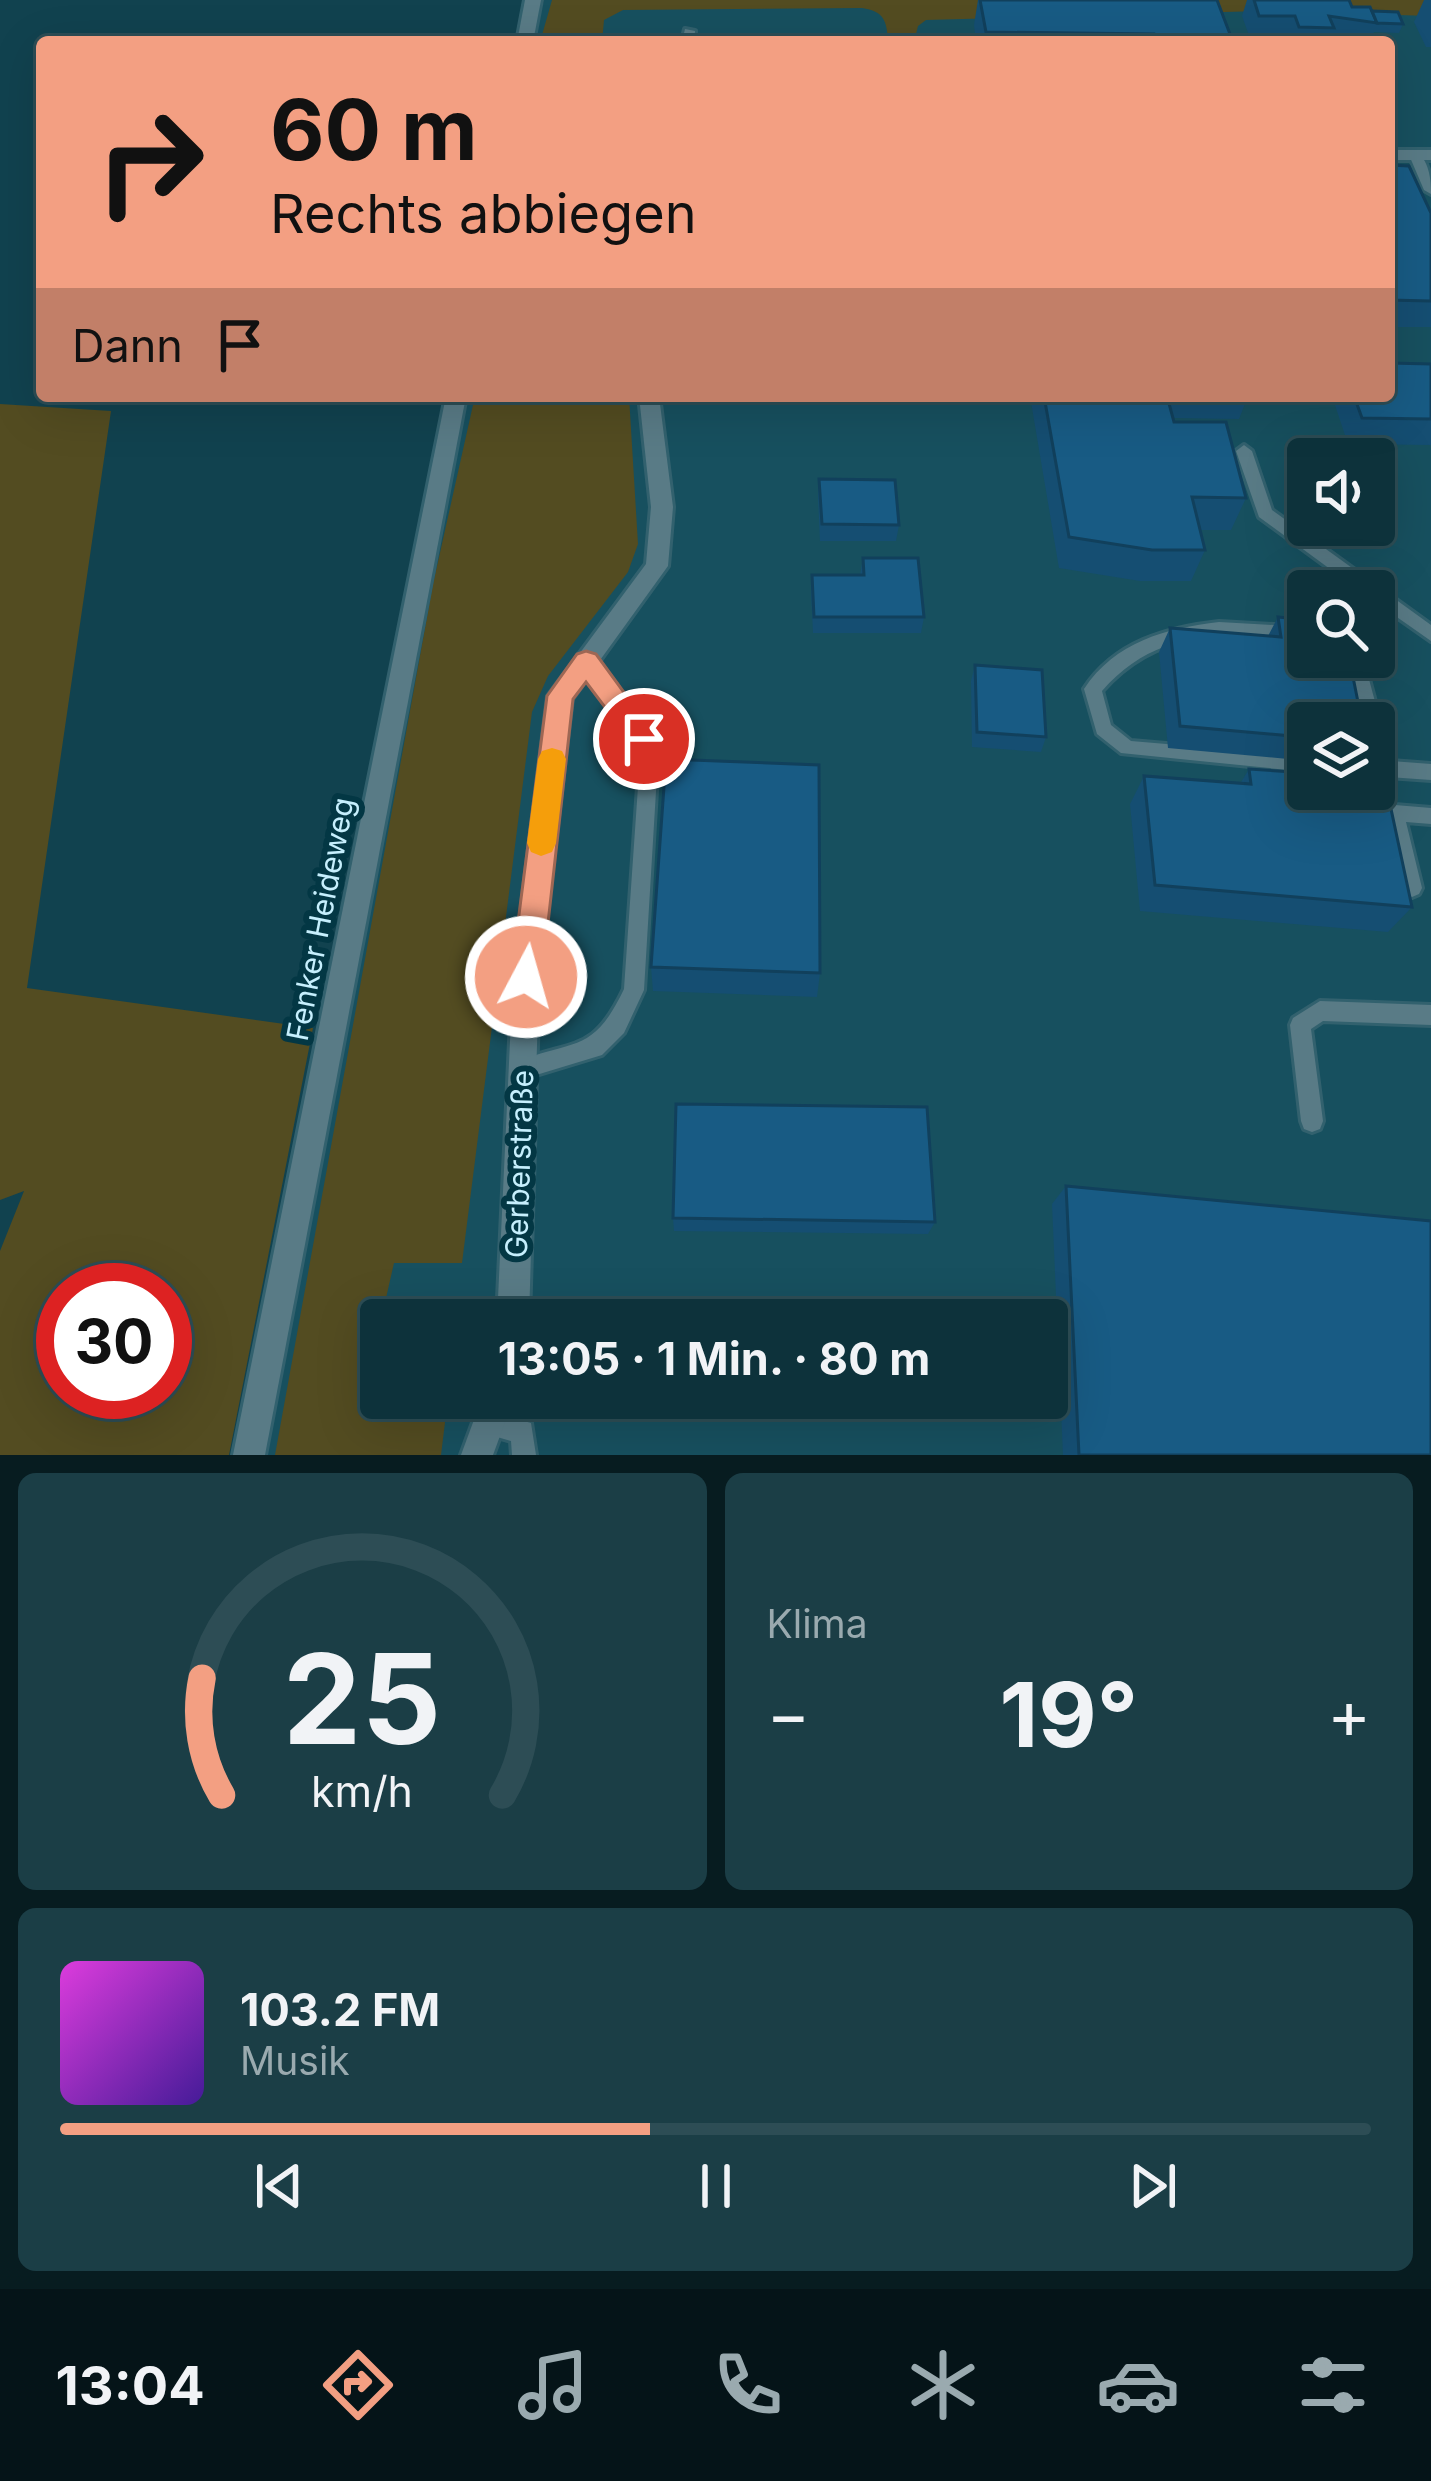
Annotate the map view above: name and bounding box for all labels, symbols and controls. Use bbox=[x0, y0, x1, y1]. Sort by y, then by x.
text: 60 m bbox=[270, 79, 478, 180]
icon: right bbox=[72, 84, 228, 240]
text: Rechts abbiegen bbox=[270, 181, 697, 246]
icon: arrive bbox=[207, 312, 273, 378]
text: Dann bbox=[72, 318, 183, 373]
map controls bbox=[1287, 438, 1395, 810]
button: sound bbox=[1287, 438, 1395, 546]
button: search bbox=[1287, 570, 1395, 678]
pin bbox=[593, 688, 695, 790]
button: layers bbox=[1287, 702, 1395, 810]
icon: arrive bbox=[611, 706, 677, 772]
street label: Fenker Heideweg bbox=[279, 794, 361, 1044]
position arrow bbox=[463, 914, 589, 1040]
street label: Gerberstraße bbox=[498, 1069, 540, 1259]
speed limit sign: 30 bbox=[36, 1263, 192, 1419]
text: 13:05 · 1 Min. · 80 m bbox=[498, 1331, 930, 1386]
text: Klima bbox=[767, 1600, 868, 1647]
text: 25 bbox=[283, 1623, 441, 1774]
text: 19° bbox=[999, 1660, 1138, 1769]
text: − bbox=[767, 1674, 810, 1754]
text: + bbox=[1327, 1674, 1371, 1754]
text: km/h bbox=[311, 1764, 413, 1816]
text: 103.2 FM bbox=[240, 1982, 440, 2037]
text: Musik bbox=[240, 2037, 350, 2084]
icon: previous bbox=[246, 2153, 312, 2219]
icon: pause bbox=[683, 2153, 749, 2219]
icon: next bbox=[1120, 2153, 1186, 2219]
icon: directions bbox=[316, 2343, 400, 2427]
icon: music bbox=[511, 2343, 595, 2427]
icon: phone bbox=[706, 2343, 790, 2427]
icon: climate bbox=[901, 2343, 985, 2427]
icon: car bbox=[1096, 2343, 1180, 2427]
icon: filters bbox=[1291, 2343, 1375, 2427]
text: 13:04 bbox=[56, 2353, 205, 2418]

